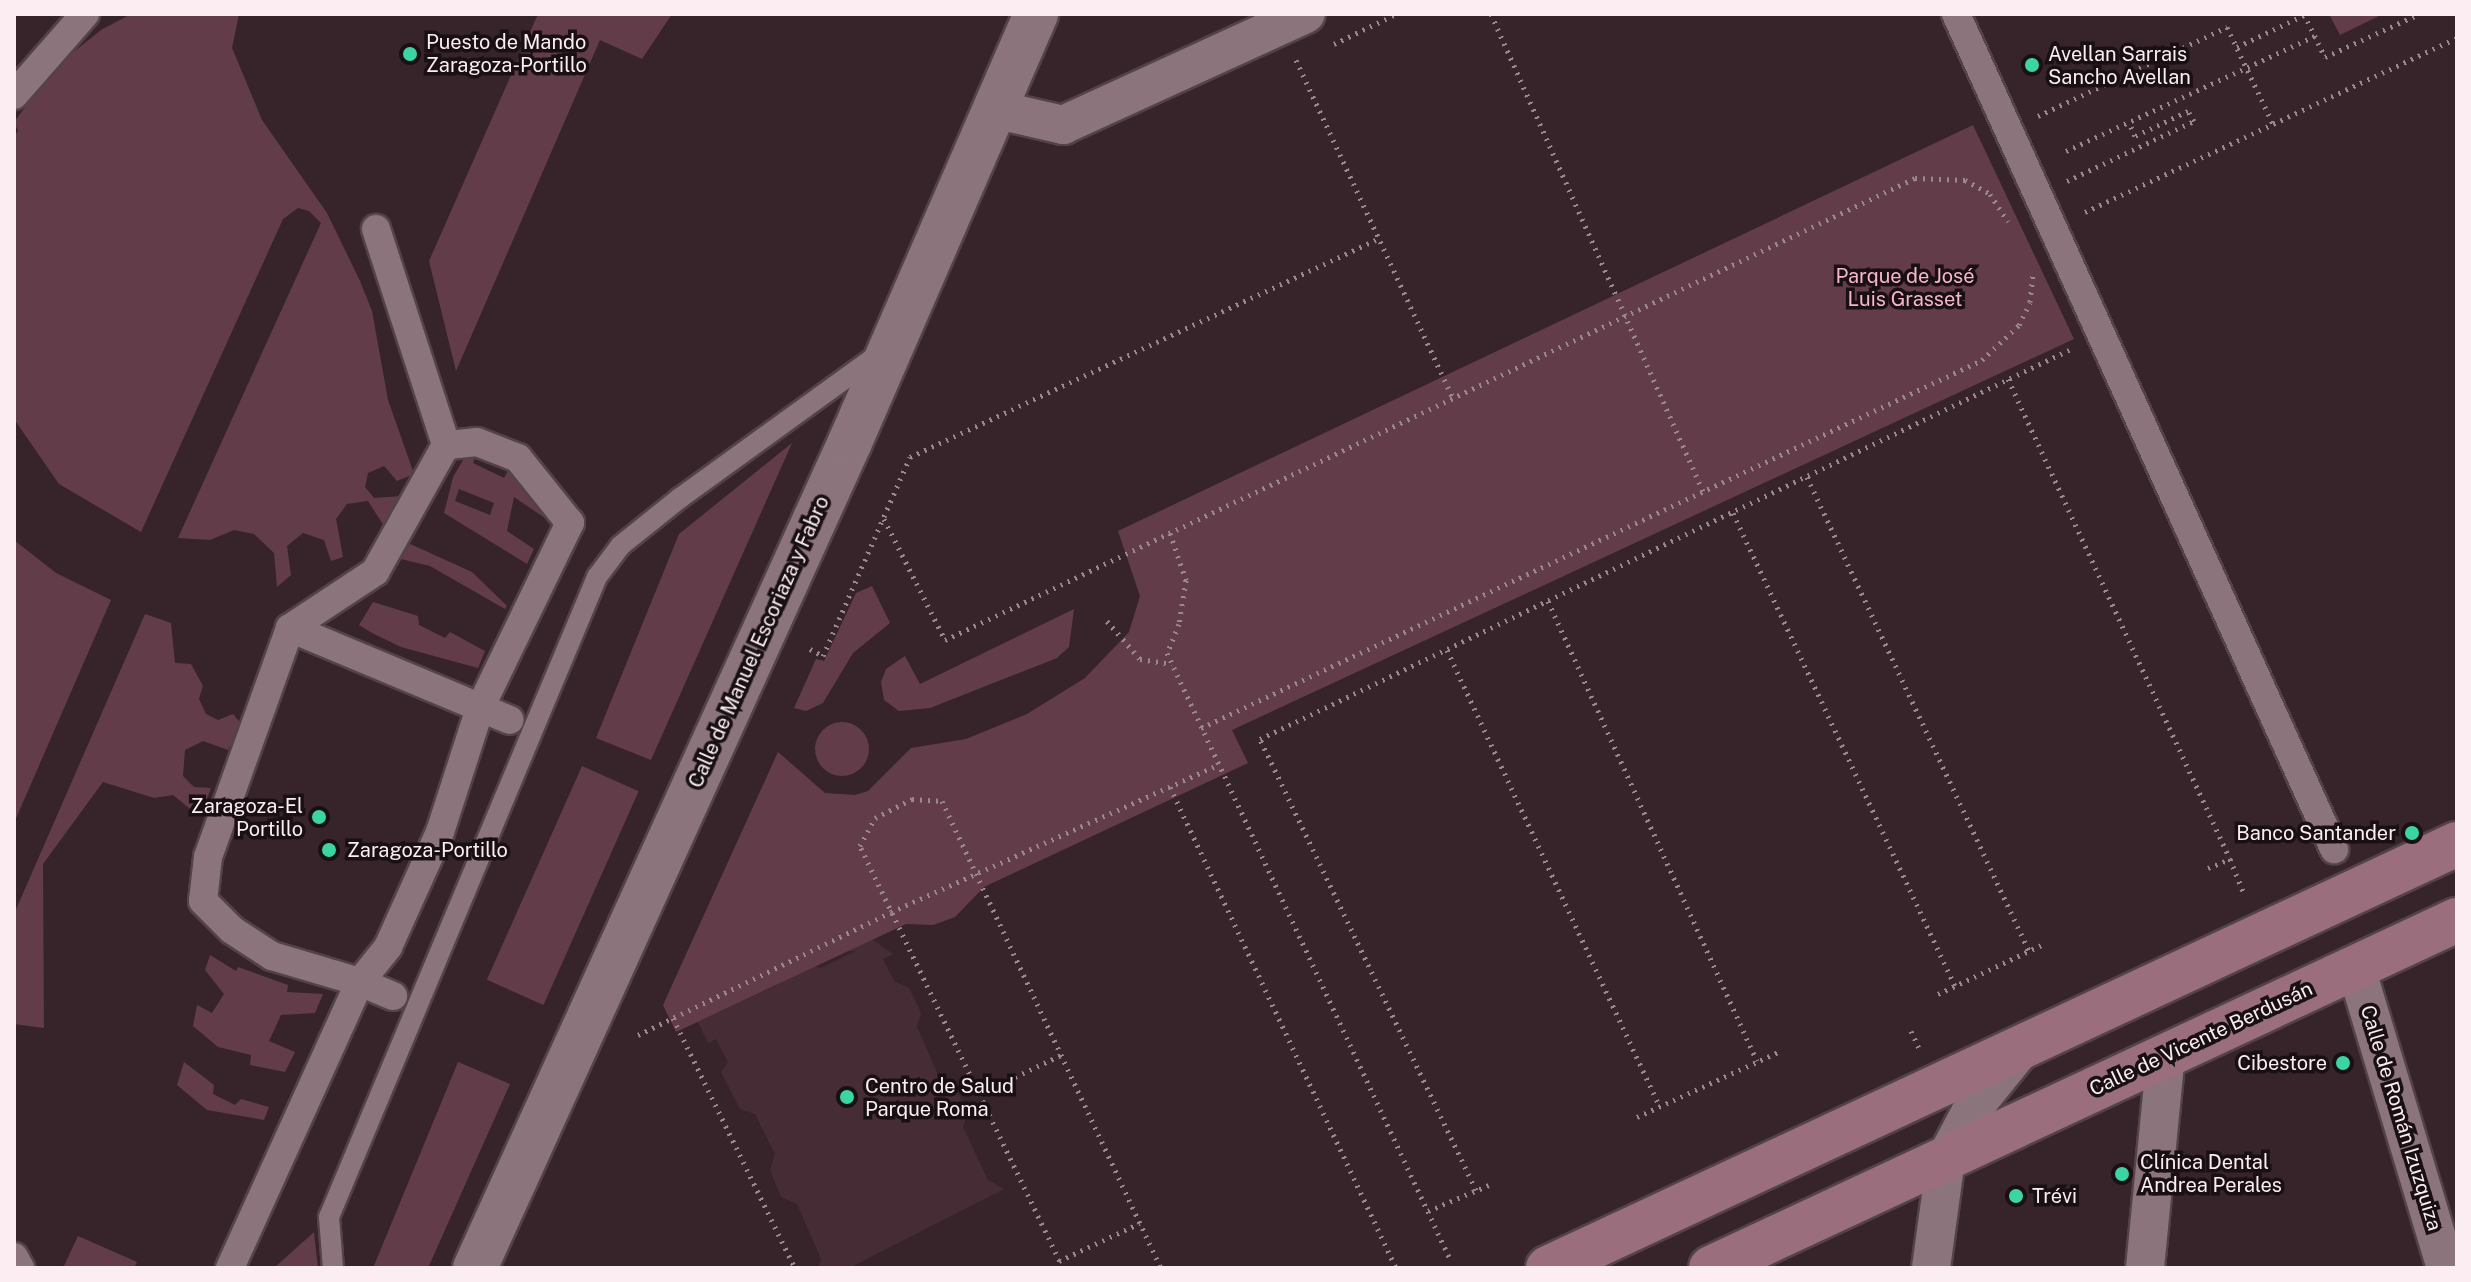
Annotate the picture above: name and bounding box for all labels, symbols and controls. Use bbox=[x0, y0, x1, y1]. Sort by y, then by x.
place label: Puesto de Mando Zaragoza-Portillo bbox=[426, 30, 587, 77]
place label: Avellan Sarrais Sancho Avellan bbox=[2048, 42, 2191, 89]
marker: Puesto de Mando Zaragoza-Portillo bbox=[401, 45, 419, 63]
marker: Avellan Sarrais Sancho Avellan bbox=[2023, 56, 2041, 74]
park label: Parque de José Luis Grasset bbox=[1835, 264, 1975, 311]
street label: Calle de Manuel Escoriaza y Fabro bbox=[683, 492, 835, 792]
place label: Zaragoza-El Portillo bbox=[191, 794, 303, 841]
marker: Zaragoza-El Portillo bbox=[310, 808, 328, 826]
place label: Banco Santander bbox=[2236, 821, 2396, 845]
marker: Banco Santander bbox=[2403, 824, 2421, 842]
place label: Zaragoza-Portillo bbox=[347, 838, 508, 862]
marker: Zaragoza-Portillo bbox=[318, 839, 340, 861]
street label: Calle de Vicente Berdusán bbox=[2085, 976, 2317, 1102]
street label: Calle de Román Izuzquiza bbox=[2355, 1002, 2447, 1234]
place label: Cibestore bbox=[2237, 1051, 2327, 1075]
marker: Cibestore bbox=[2334, 1054, 2352, 1072]
place label: Centro de Salud Parque Roma bbox=[865, 1074, 1015, 1121]
marker: Centro de Salud Parque Roma bbox=[836, 1086, 858, 1108]
place label: Clínica Dental Andrea Perales bbox=[2140, 1150, 2282, 1197]
marker: Clínica Dental Andrea Perales bbox=[2111, 1163, 2133, 1185]
place label: Trévi bbox=[2032, 1184, 2077, 1208]
marker: Trévi bbox=[2007, 1187, 2025, 1205]

